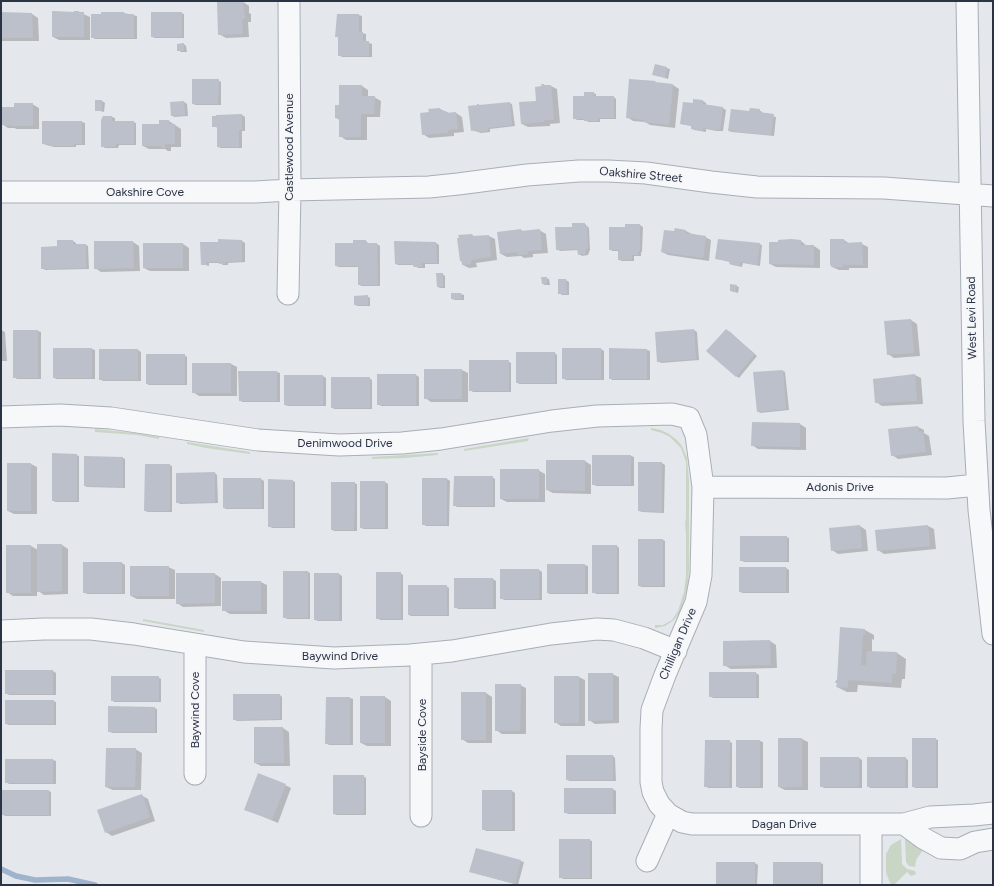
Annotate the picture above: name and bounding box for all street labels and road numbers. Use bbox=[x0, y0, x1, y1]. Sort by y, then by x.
street label: Castlewood Avenue bbox=[282, 93, 296, 201]
street label: Oakshire Street bbox=[599, 164, 683, 186]
street label: Oakshire Cove bbox=[106, 185, 184, 199]
street label: West Levi Road bbox=[964, 276, 980, 360]
street label: Denimwood Drive bbox=[297, 436, 393, 450]
street label: Adonis Drive bbox=[806, 480, 874, 494]
street label: Chilligan Drive bbox=[656, 606, 700, 682]
street label: Baywind Drive bbox=[302, 649, 378, 663]
street label: Baywind Cove bbox=[188, 672, 202, 748]
street label: Bayside Cove bbox=[415, 699, 429, 771]
street label: Dagan Drive bbox=[752, 817, 816, 831]

